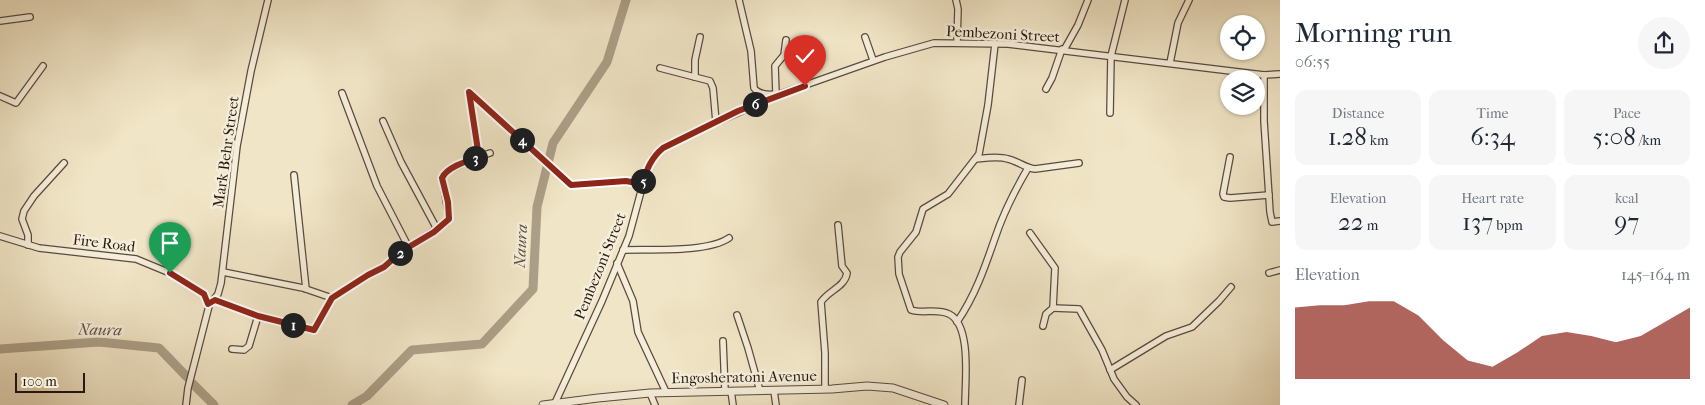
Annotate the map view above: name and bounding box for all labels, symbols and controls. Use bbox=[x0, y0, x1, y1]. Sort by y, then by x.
map controls bbox=[1220, 15, 1265, 115]
button: locate bbox=[1220, 15, 1265, 60]
text: Morning run bbox=[1295, 16, 1452, 49]
button: share bbox=[1638, 17, 1690, 69]
street label: Pembezoni Street bbox=[946, 22, 1061, 46]
pin bbox=[784, 35, 826, 86]
icon: check bbox=[791, 42, 819, 70]
text: 06:55 bbox=[1295, 52, 1330, 71]
button: layers bbox=[1220, 70, 1265, 115]
pin: 6 bbox=[742, 92, 768, 116]
street label: Mark Behr Street bbox=[209, 94, 243, 209]
text: 6 bbox=[752, 96, 759, 113]
text: Distance bbox=[1332, 105, 1384, 122]
text: Time bbox=[1477, 105, 1508, 122]
text: Pace bbox=[1613, 105, 1641, 122]
text: 1.28 bbox=[1328, 122, 1367, 151]
text: 6:34 bbox=[1470, 122, 1515, 151]
text: 5:08 bbox=[1593, 122, 1636, 151]
pin: 4 bbox=[510, 128, 534, 152]
text: 4 bbox=[518, 132, 527, 149]
text: km bbox=[1367, 132, 1389, 149]
text: /km bbox=[1636, 132, 1661, 149]
pin: 3 bbox=[462, 146, 488, 170]
text: 3 bbox=[473, 150, 478, 167]
pin: 5 bbox=[630, 168, 656, 194]
text: 5 bbox=[640, 173, 647, 190]
text: Elevation bbox=[1330, 190, 1386, 207]
text: Heart rate bbox=[1461, 190, 1524, 207]
text: kcal bbox=[1615, 190, 1639, 207]
text: 22 bbox=[1338, 207, 1364, 236]
text: 137 bbox=[1462, 207, 1493, 236]
text: 97 bbox=[1614, 207, 1639, 236]
street label: Pembezoni Street bbox=[570, 209, 630, 322]
text: m bbox=[1364, 217, 1378, 234]
text: bpm bbox=[1493, 217, 1523, 234]
pin bbox=[149, 222, 191, 273]
water label: Naura bbox=[510, 224, 531, 269]
icon: arrive bbox=[156, 229, 184, 257]
street label: Fire Road bbox=[72, 230, 137, 256]
pin: 2 bbox=[388, 240, 412, 266]
text: 2 bbox=[397, 245, 404, 262]
text: Elevation bbox=[1295, 265, 1360, 284]
text: 145–164 m bbox=[1621, 265, 1690, 284]
pin: 1 bbox=[280, 312, 306, 338]
text: 1 bbox=[291, 317, 296, 334]
water label: Naura bbox=[77, 320, 122, 339]
street label: Engosheratoni Avenue bbox=[671, 367, 818, 387]
scale bar bbox=[15, 370, 85, 393]
text: 100 m bbox=[22, 373, 57, 390]

